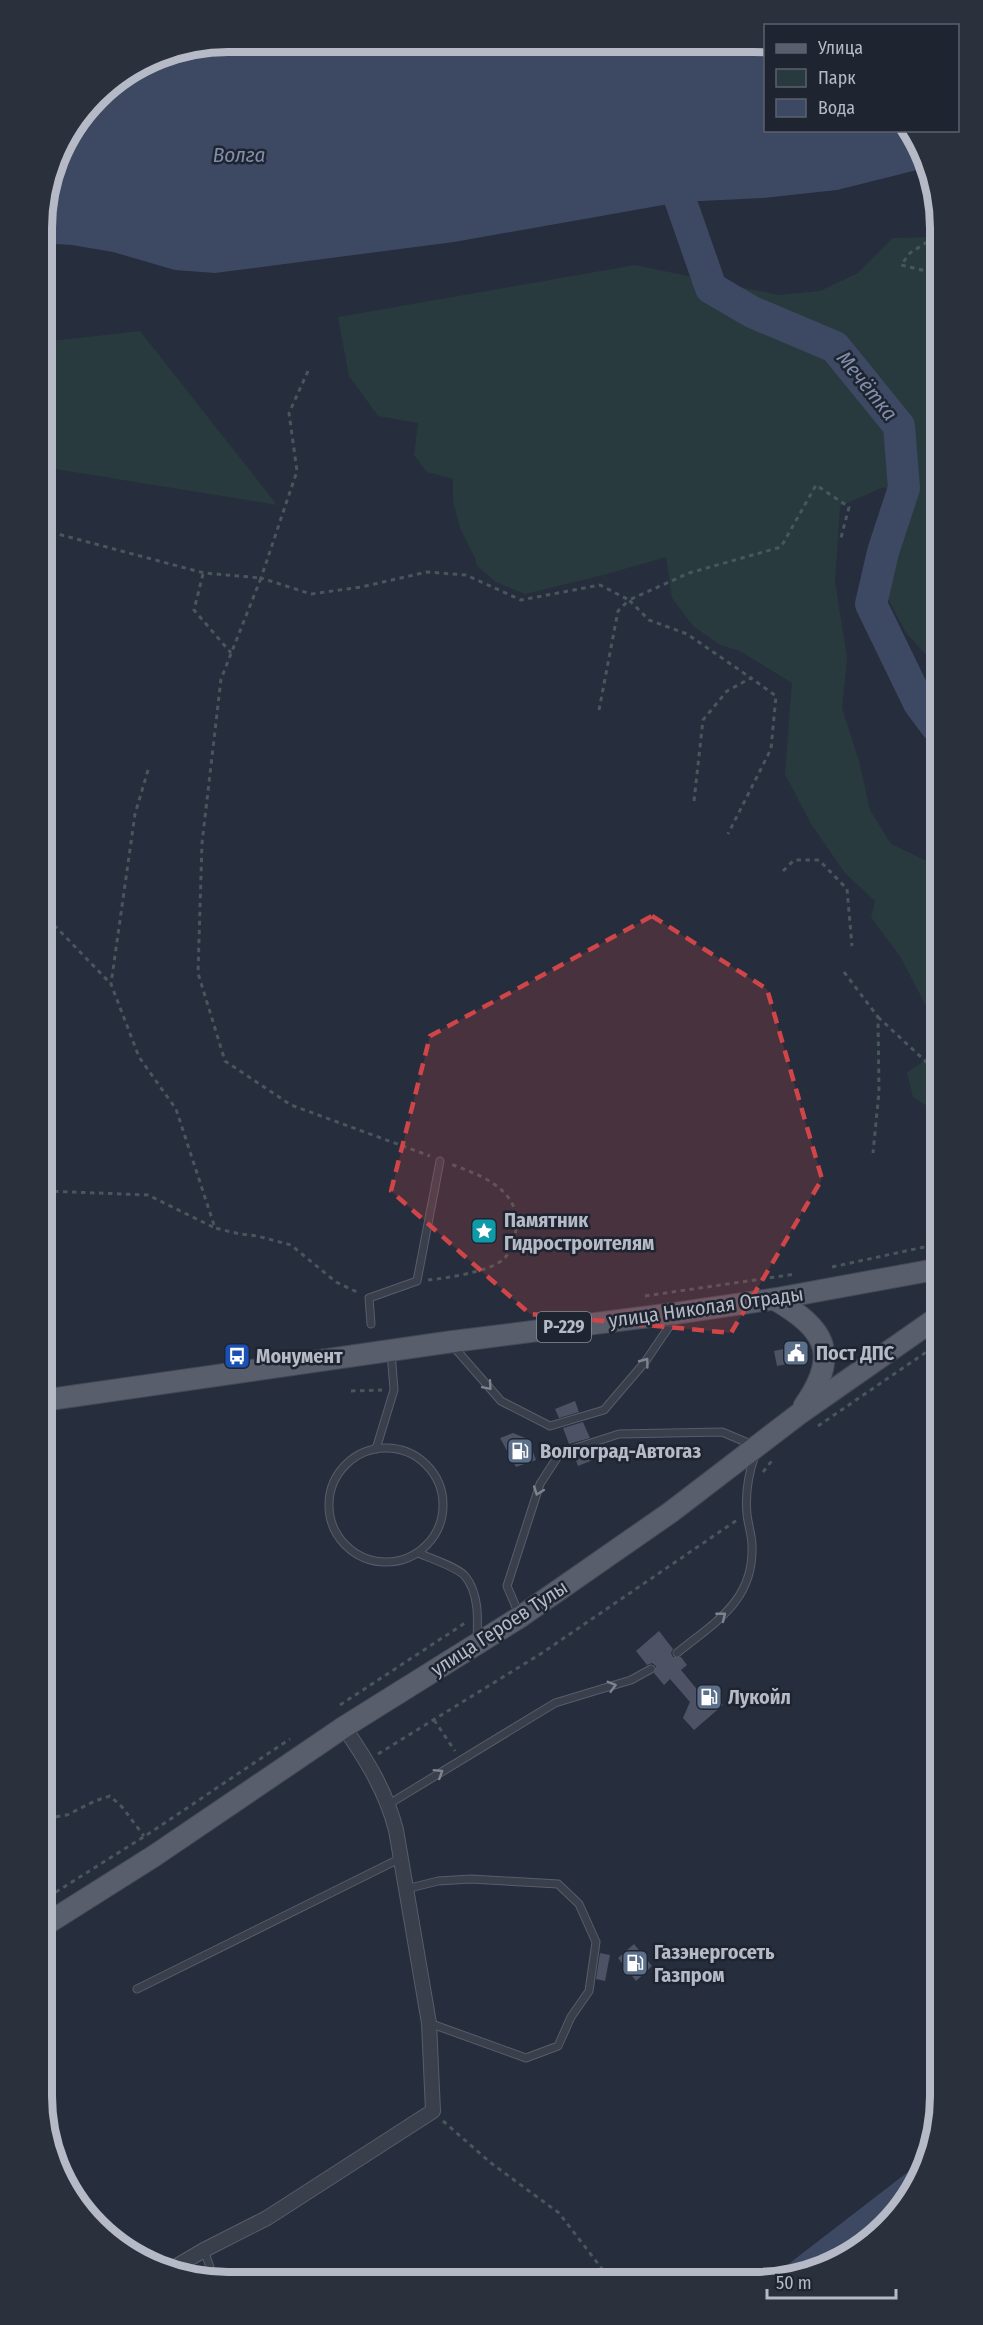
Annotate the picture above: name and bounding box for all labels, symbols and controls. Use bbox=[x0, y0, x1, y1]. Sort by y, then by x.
legend bbox=[764, 24, 959, 132]
text: Улица bbox=[817, 37, 863, 59]
text: Парк bbox=[818, 67, 856, 89]
text: Вода bbox=[818, 97, 855, 119]
water label: Волга bbox=[213, 142, 265, 168]
water label: Мечётка bbox=[831, 346, 903, 426]
place label: Памятник Гидростроителям bbox=[504, 1208, 654, 1255]
place icon: Памятник Гидростроителям bbox=[469, 1216, 499, 1246]
street label: улица Николая Отрады bbox=[607, 1281, 805, 1333]
road number: Р-229 bbox=[537, 1312, 591, 1342]
public building icon: Пост ДПС bbox=[781, 1338, 811, 1368]
bus stop icon: Монумент bbox=[222, 1341, 252, 1371]
place label: Пост ДПС bbox=[816, 1341, 895, 1365]
place label: Монумент bbox=[256, 1344, 343, 1368]
one-way arrow bbox=[638, 1357, 649, 1368]
one-way arrow bbox=[481, 1379, 492, 1390]
fuel station icon: Волгоград-Автогаз bbox=[505, 1436, 535, 1466]
place label: Волгоград-Автогаз bbox=[540, 1439, 701, 1463]
one-way arrow bbox=[533, 1485, 546, 1496]
street label: улица Героев Тулы bbox=[426, 1575, 572, 1681]
one-way arrow bbox=[715, 1613, 726, 1624]
one-way arrow bbox=[606, 1681, 617, 1693]
fuel station icon: Лукойл bbox=[694, 1682, 724, 1712]
place label: Лукойл bbox=[728, 1685, 791, 1709]
one-way arrow bbox=[433, 1768, 443, 1780]
place label: Газэнергосеть Газпром bbox=[654, 1940, 775, 1987]
fuel station icon: Газэнергосеть Газпром bbox=[620, 1948, 650, 1978]
scale bar bbox=[767, 2262, 896, 2300]
text: 50 m bbox=[776, 2272, 812, 2294]

